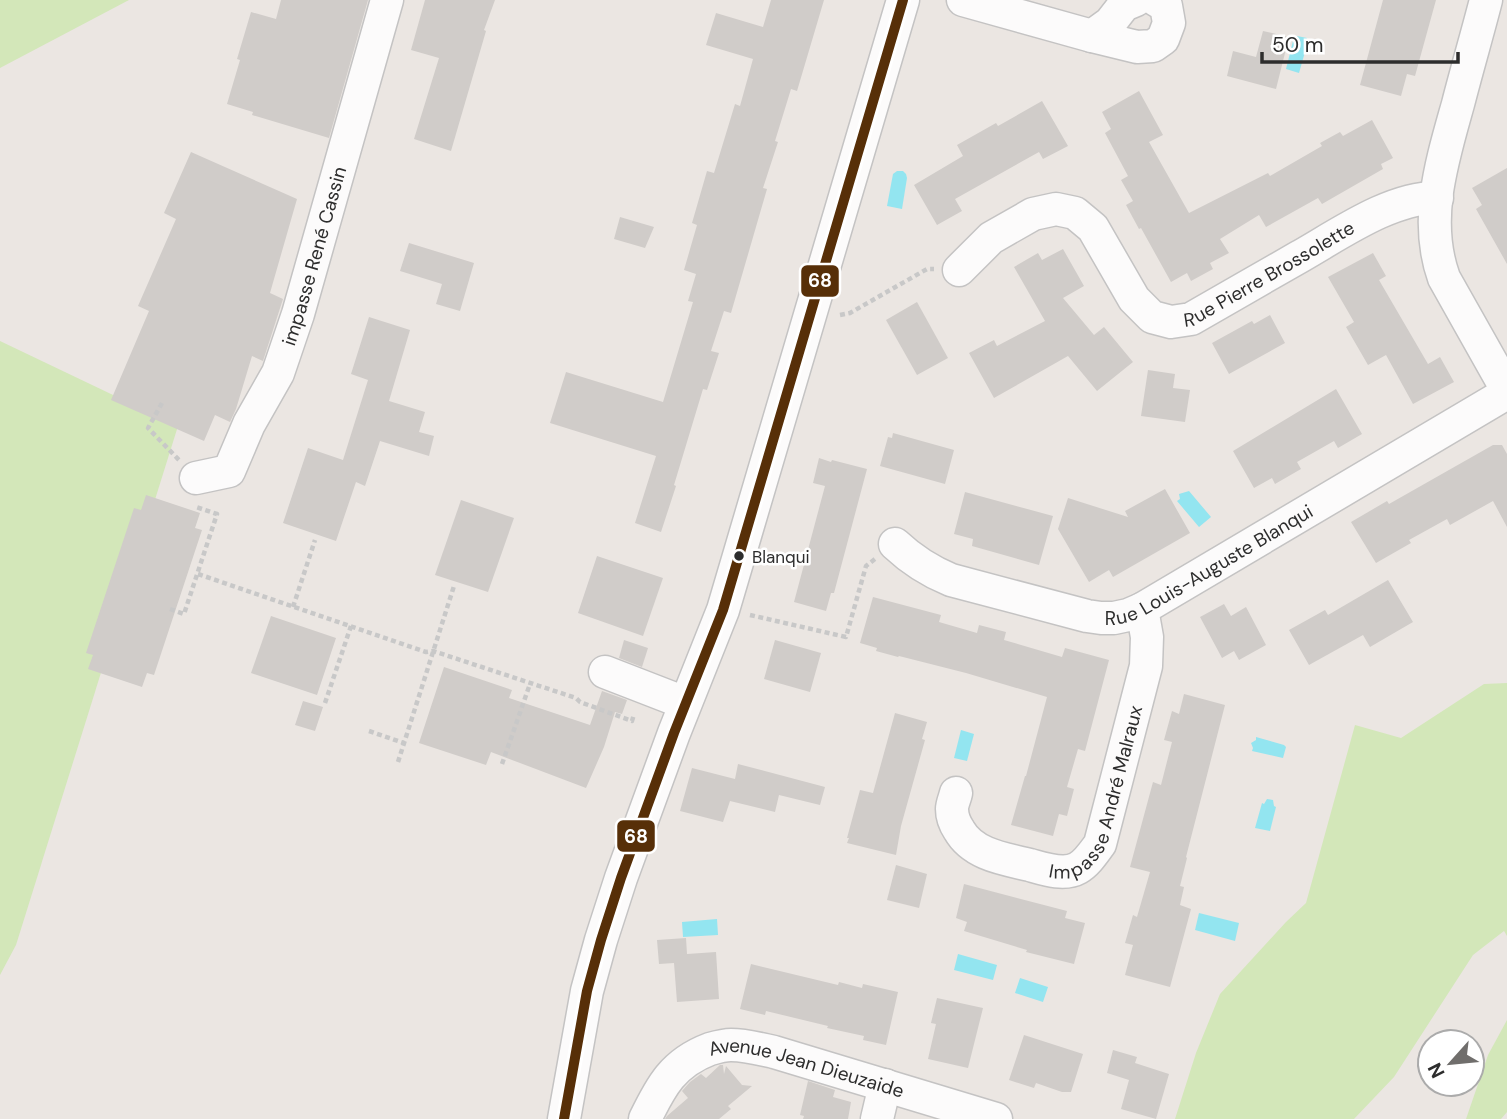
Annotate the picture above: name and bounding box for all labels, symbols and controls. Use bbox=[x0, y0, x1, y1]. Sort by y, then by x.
scale bar bbox=[1262, 21, 1458, 65]
text: 50 m bbox=[1272, 31, 1323, 59]
street label: impasse René Cassin bbox=[276, 164, 352, 349]
street label: Rue Pierre Brossolette bbox=[1182, 215, 1359, 333]
line badge: 68 bbox=[800, 264, 840, 298]
text: 68 bbox=[808, 268, 832, 293]
street label: Rue Louis-Auguste Blanqui bbox=[1105, 499, 1317, 631]
place label: Blanqui bbox=[752, 546, 810, 568]
marker: Blanqui bbox=[732, 549, 746, 563]
street label: Impasse André Malraux bbox=[1047, 702, 1148, 885]
line badge: 68 bbox=[616, 819, 656, 853]
text: 68 bbox=[624, 824, 648, 849]
north arrow bbox=[1416, 1028, 1486, 1098]
street label: Avenue Jean Dieuzaide bbox=[705, 1033, 907, 1104]
text: N bbox=[1422, 1059, 1451, 1082]

